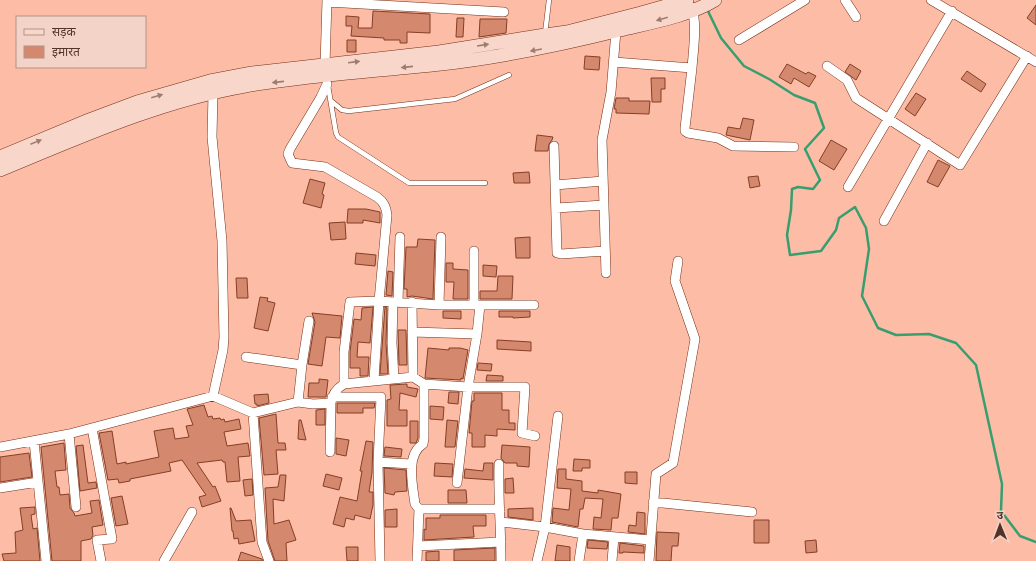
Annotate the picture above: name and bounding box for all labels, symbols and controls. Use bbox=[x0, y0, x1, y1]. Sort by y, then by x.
legend bbox=[16, 16, 146, 68]
one-way arrow bbox=[656, 16, 668, 22]
text: सड़क bbox=[52, 24, 77, 40]
one-way arrow bbox=[477, 42, 489, 48]
text: इमारत bbox=[52, 44, 81, 60]
one-way arrow bbox=[530, 47, 542, 53]
one-way arrow bbox=[348, 58, 360, 65]
one-way arrow bbox=[401, 64, 413, 71]
one-way arrow bbox=[272, 79, 284, 85]
one-way arrow bbox=[151, 92, 164, 98]
one-way arrow bbox=[31, 138, 43, 144]
north arrow bbox=[980, 505, 1020, 545]
text: उ bbox=[996, 508, 1004, 523]

